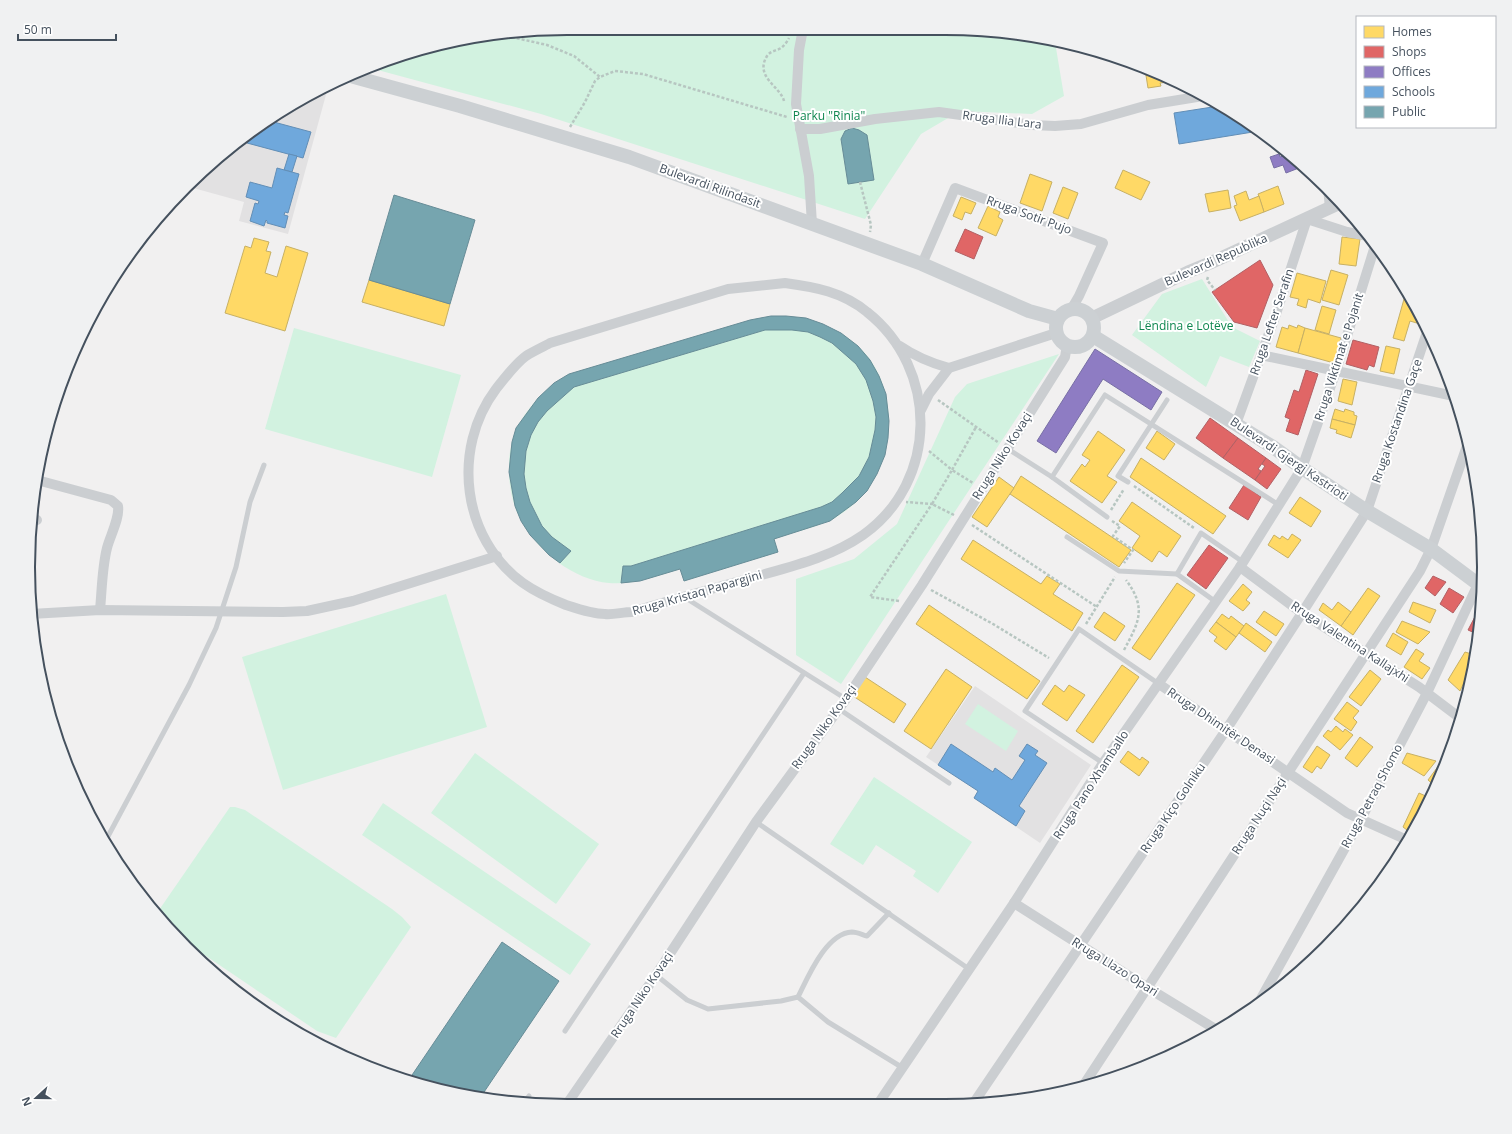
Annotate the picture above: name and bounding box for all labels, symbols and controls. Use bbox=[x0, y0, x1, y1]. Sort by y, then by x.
scale bar bbox=[18, 16, 116, 42]
legend bbox=[1356, 16, 1496, 128]
text: 50 m bbox=[24, 21, 52, 38]
text: Homes bbox=[1392, 23, 1432, 40]
text: Shops bbox=[1392, 43, 1427, 60]
text: Offices bbox=[1392, 63, 1431, 80]
text: Schools bbox=[1392, 83, 1435, 100]
text: Public bbox=[1392, 103, 1426, 120]
street label: Rruga Ilia Lara bbox=[961, 106, 1043, 133]
park label: Parku "Rinia" bbox=[793, 107, 865, 124]
street label: Bulevardi Rilindasit bbox=[657, 159, 763, 212]
street label: Rruga Sotir Pujo bbox=[984, 191, 1074, 238]
street label: Bulevardi Republika bbox=[1162, 229, 1270, 290]
street label: Rruga Lefter Serafin bbox=[1245, 266, 1298, 377]
street label: Rruga Viktimat e Pojanit bbox=[1310, 291, 1367, 423]
park label: Lëndina e Lotëve bbox=[1139, 317, 1234, 334]
street label: Rruga Kostandina Gaçe bbox=[1367, 356, 1426, 485]
street label: Rruga Niko Kovaçi bbox=[968, 409, 1035, 503]
street label: Bulevardi Gjergj Kastrioti bbox=[1227, 413, 1351, 504]
street label: Rruga Kristaq Papargjini bbox=[630, 566, 764, 619]
street label: Rruga Valentina Kallajxhi bbox=[1288, 597, 1413, 686]
street label: Rruga Niko Kovaçi bbox=[787, 681, 860, 772]
street label: Rruga Dhimitër Denasi bbox=[1164, 683, 1278, 768]
street label: Rruga Pano Xhamballo bbox=[1049, 727, 1132, 843]
street label: Rruga Petraq Shomo bbox=[1337, 741, 1406, 851]
street label: Rruga Kiço Golniku bbox=[1136, 759, 1209, 856]
street label: Rruga Nuçi Naçi bbox=[1227, 774, 1290, 858]
street label: Rruga Llazo Opari bbox=[1069, 933, 1162, 1000]
street label: Rruga Niko Kovaçi bbox=[606, 948, 677, 1041]
north arrow bbox=[16, 1078, 56, 1118]
text: N bbox=[18, 1095, 35, 1109]

